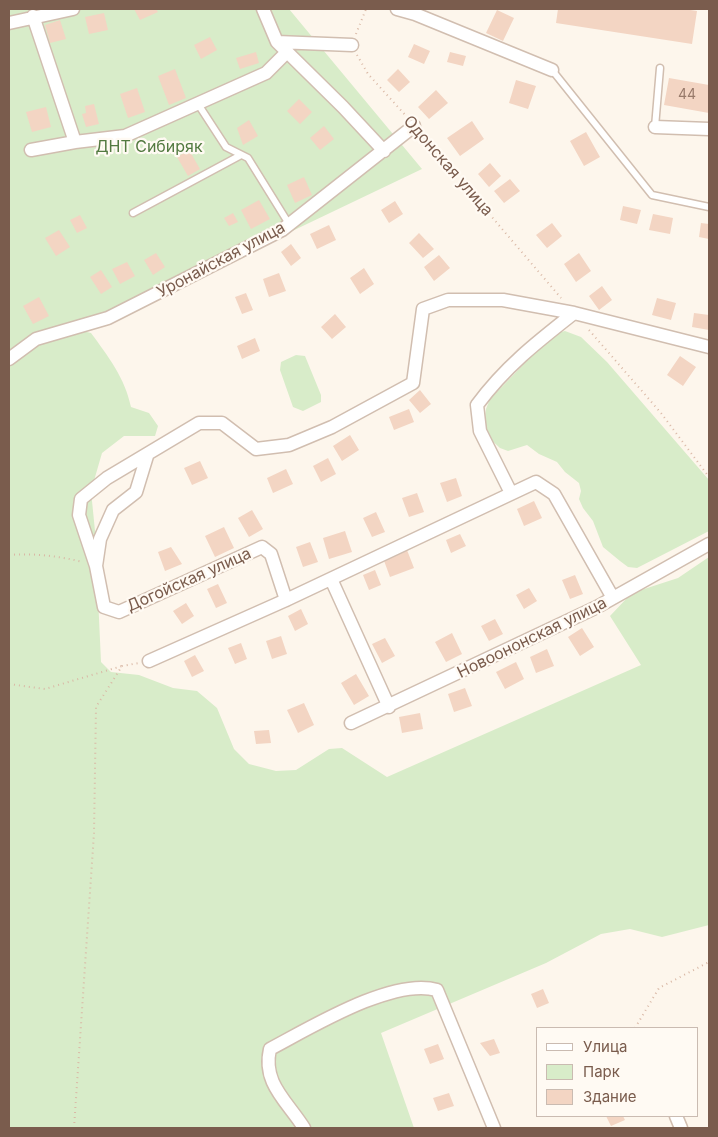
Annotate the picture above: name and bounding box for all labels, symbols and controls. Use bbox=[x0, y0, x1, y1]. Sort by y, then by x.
house number: 44 bbox=[678, 87, 696, 103]
street label: Одонская улица bbox=[399, 112, 497, 220]
park label: ДНТ Сибиряк bbox=[95, 137, 203, 157]
street label: Уронайская улица bbox=[154, 218, 288, 302]
street label: Догойская улица bbox=[124, 544, 254, 616]
street label: Новоононская улица bbox=[454, 593, 610, 683]
legend bbox=[536, 1027, 698, 1117]
text: Улица bbox=[583, 1037, 627, 1056]
text: Парк bbox=[583, 1062, 620, 1081]
text: Здание bbox=[583, 1087, 637, 1106]

